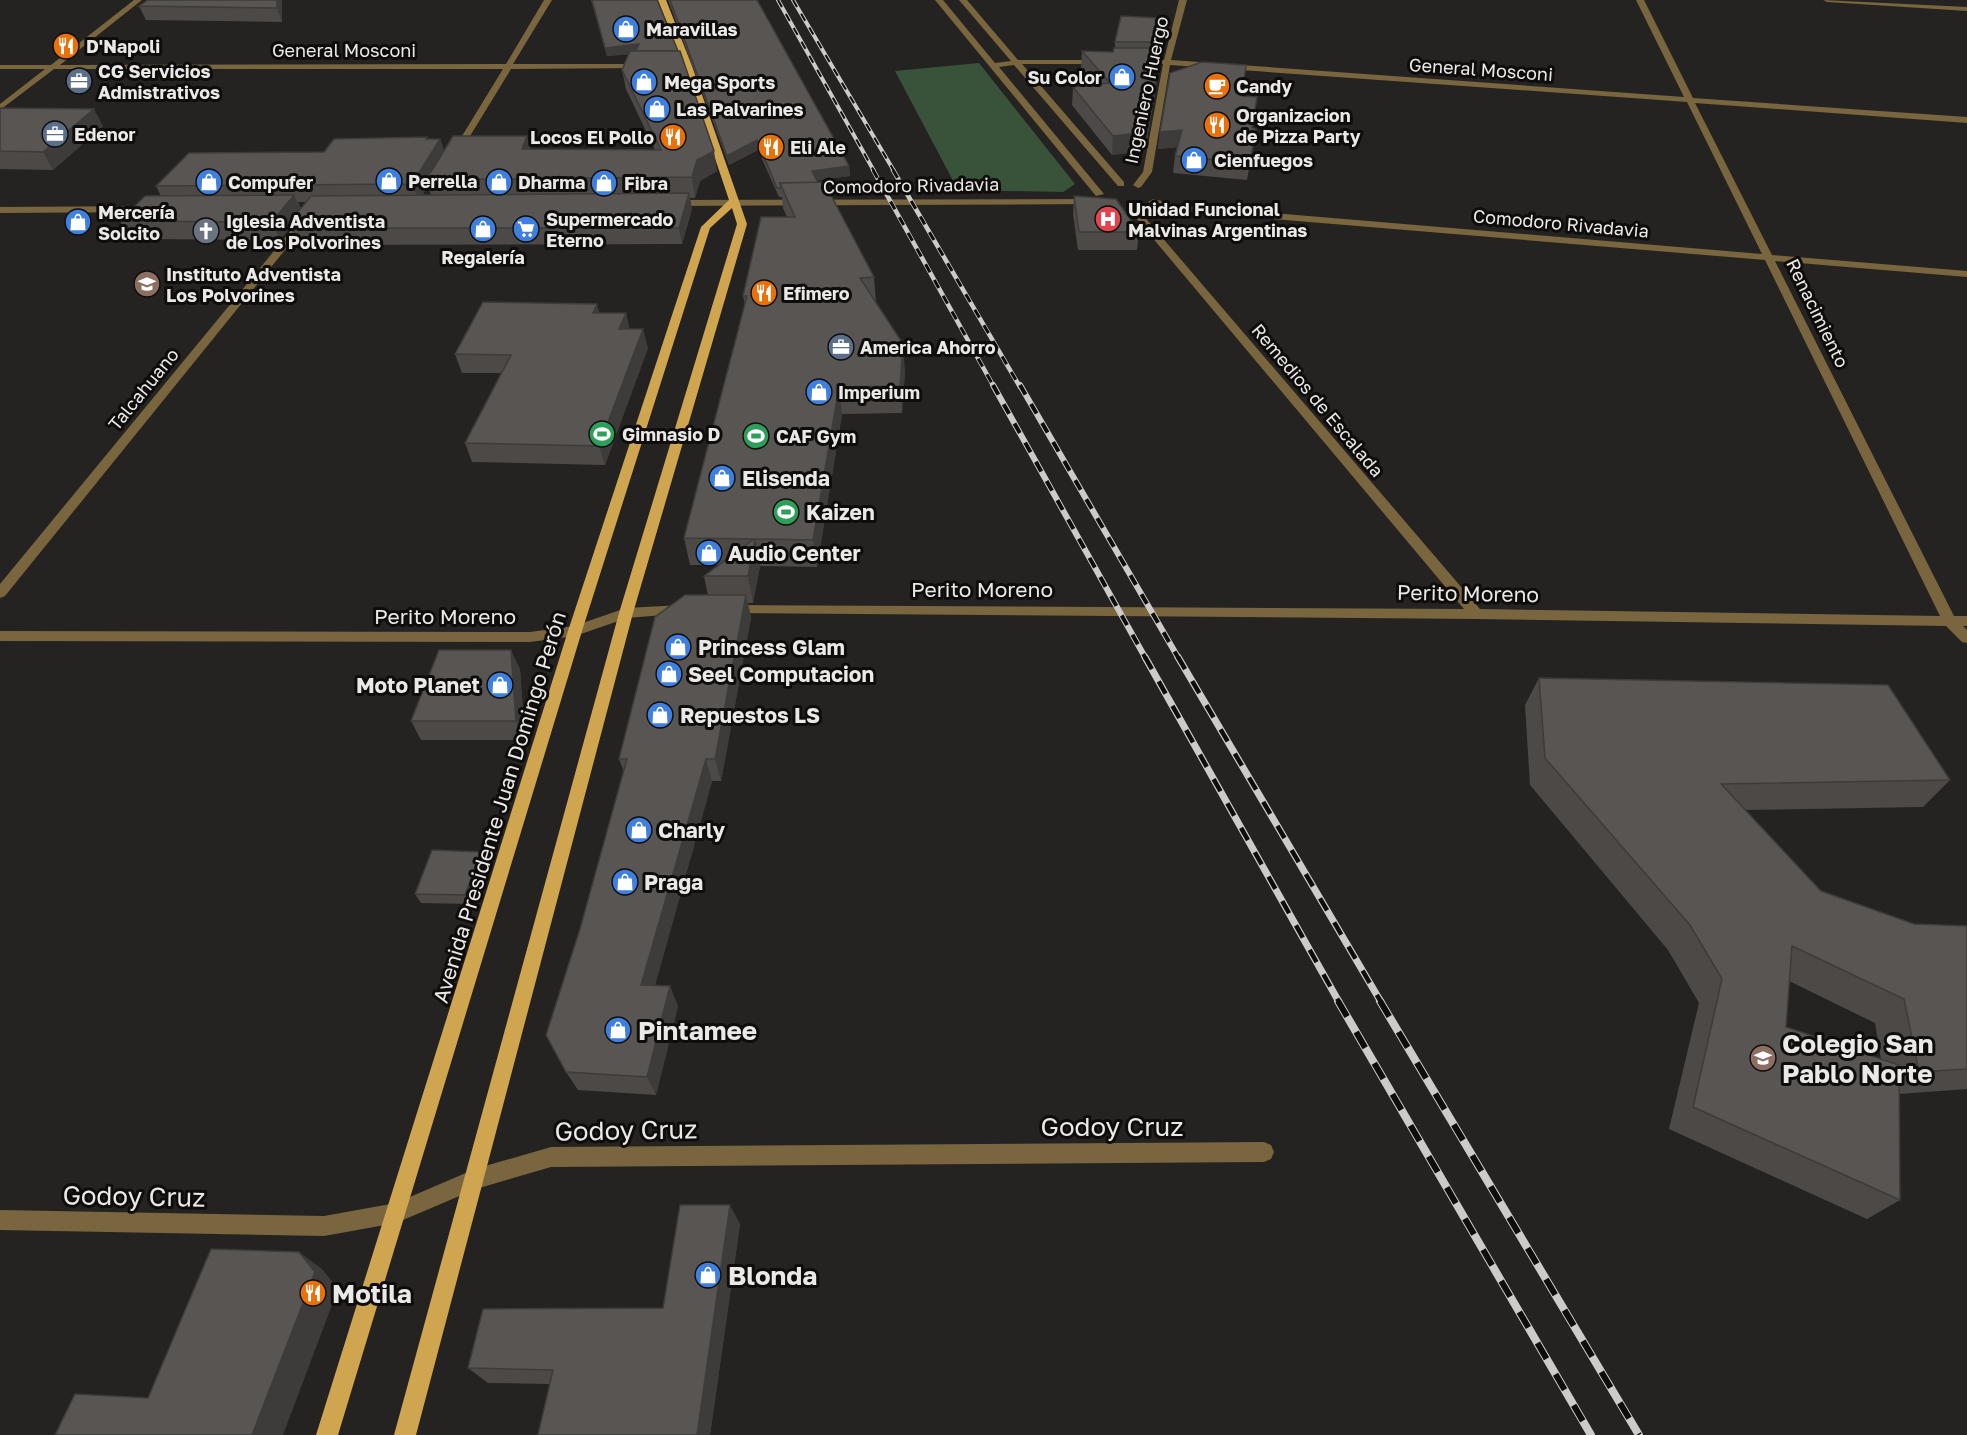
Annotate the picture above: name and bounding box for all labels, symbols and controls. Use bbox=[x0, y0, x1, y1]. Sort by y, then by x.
shop icon: Maravillas bbox=[611, 14, 641, 44]
street label: Ingeniero Huergo bbox=[1120, 14, 1172, 166]
place label: Maravillas bbox=[646, 18, 738, 40]
restaurant icon: D'Napoli bbox=[51, 31, 81, 61]
place label: D'Napoli bbox=[86, 35, 160, 57]
street label: General Mosconi bbox=[272, 39, 416, 61]
street label: General Mosconi bbox=[1408, 53, 1554, 85]
place label: CG Servicios Admistrativos bbox=[98, 60, 220, 103]
shop icon: Su Color bbox=[1107, 62, 1137, 92]
office icon: CG Servicios Admistrativos bbox=[64, 66, 94, 96]
place label: Su Color bbox=[1027, 66, 1102, 88]
shop icon: Mega Sports bbox=[629, 67, 659, 97]
place label: Mega Sports bbox=[664, 71, 775, 93]
cafe icon: Candy bbox=[1202, 71, 1232, 101]
place label: Candy bbox=[1236, 75, 1292, 97]
shop icon: Las Palvarines bbox=[642, 94, 672, 124]
place label: Las Palvarines bbox=[676, 98, 804, 120]
place label: Organizacion de Pizza Party bbox=[1236, 104, 1361, 147]
restaurant icon: Organizacion de Pizza Party bbox=[1202, 110, 1232, 140]
office icon: Edenor bbox=[40, 119, 70, 149]
restaurant icon: Locos El Pollo bbox=[658, 122, 688, 152]
place label: Edenor bbox=[74, 123, 136, 145]
place label: Locos El Pollo bbox=[530, 126, 654, 148]
restaurant icon: Eli Ale bbox=[756, 132, 786, 162]
place label: Eli Ale bbox=[790, 136, 846, 158]
shop icon: Cienfuegos bbox=[1179, 145, 1209, 175]
place label: Cienfuegos bbox=[1214, 149, 1313, 171]
shop icon: Perrella bbox=[374, 166, 404, 196]
shop icon: Compufer bbox=[194, 167, 224, 197]
shop icon: Dharma bbox=[484, 167, 514, 197]
shop icon: Fibra bbox=[589, 168, 619, 198]
place label: Perrella bbox=[408, 170, 477, 192]
place label: Compufer bbox=[228, 171, 313, 193]
place label: Dharma bbox=[518, 171, 585, 193]
place label: Fibra bbox=[624, 172, 668, 194]
street label: Comodoro Rivadavia bbox=[823, 172, 999, 198]
place label: Unidad Funcional Malvinas Argentinas bbox=[1128, 198, 1307, 241]
place label: Mercería Solcito bbox=[98, 201, 175, 244]
hospital icon: Unidad Funcional Malvinas Argentinas bbox=[1093, 204, 1123, 234]
street label: Comodoro Rivadavia bbox=[1472, 204, 1650, 242]
shop icon: Mercería Solcito bbox=[63, 207, 93, 237]
place label: Supermercado Eterno bbox=[546, 208, 673, 251]
place label: Iglesia Adventista de Los Polvorines bbox=[226, 210, 385, 253]
shop icon: Regalería bbox=[468, 214, 498, 244]
supermarket icon: Supermercado Eterno bbox=[511, 214, 541, 244]
church icon: Iglesia Adventista de Los Polvorines bbox=[191, 216, 221, 246]
place label: Regalería bbox=[441, 246, 525, 268]
street label: Renacimiento bbox=[1782, 255, 1854, 371]
place label: Instituto Adventista Los Polvorines bbox=[166, 263, 341, 306]
school or university icon: Instituto Adventista Los Polvorines bbox=[132, 269, 162, 299]
restaurant icon: Efimero bbox=[749, 278, 779, 308]
place label: Efimero bbox=[783, 282, 850, 304]
street label: Remedios de Escalada bbox=[1247, 319, 1389, 481]
office icon: America Ahorro bbox=[826, 332, 856, 362]
place label: America Ahorro bbox=[860, 336, 996, 358]
street label: Talcahuano bbox=[103, 343, 183, 435]
shop icon: Imperium bbox=[804, 377, 834, 407]
place label: Imperium bbox=[838, 381, 920, 403]
sports icon: Gimnasio D bbox=[587, 419, 617, 449]
sports icon: CAF Gym bbox=[741, 421, 771, 451]
place label: Gimnasio D bbox=[622, 423, 721, 445]
place label: CAF Gym bbox=[776, 425, 856, 447]
shop icon: Elisenda bbox=[707, 463, 737, 493]
place label: Elisenda bbox=[742, 465, 830, 491]
sports icon: Kaizen bbox=[771, 497, 801, 527]
place label: Kaizen bbox=[806, 499, 875, 525]
shop icon: Audio Center bbox=[694, 538, 724, 568]
place label: Audio Center bbox=[728, 540, 861, 566]
street label: Perito Moreno bbox=[911, 576, 1053, 602]
street label: Perito Moreno bbox=[1397, 579, 1539, 607]
street label: Perito Moreno bbox=[374, 603, 516, 629]
street label: Avenida Presidente Juan Domingo Perón bbox=[427, 608, 571, 1006]
shop icon: Princess Glam bbox=[663, 632, 693, 662]
place label: Princess Glam bbox=[698, 634, 845, 660]
shop icon: Seel Computacion bbox=[654, 659, 684, 689]
place label: Seel Computacion bbox=[688, 661, 874, 687]
shop icon: Moto Planet bbox=[485, 670, 515, 700]
place label: Moto Planet bbox=[356, 672, 480, 698]
shop icon: Repuestos LS bbox=[645, 700, 675, 730]
place label: Repuestos LS bbox=[680, 702, 820, 728]
shop icon: Charly bbox=[624, 815, 654, 845]
place label: Charly bbox=[658, 817, 726, 843]
shop icon: Praga bbox=[610, 867, 640, 897]
place label: Praga bbox=[644, 869, 703, 895]
shop icon: Pintamee bbox=[603, 1015, 633, 1045]
place label: Pintamee bbox=[638, 1015, 757, 1046]
place label: Colegio San Pablo Norte bbox=[1782, 1028, 1933, 1089]
school or university icon: Colegio San Pablo Norte bbox=[1748, 1043, 1778, 1073]
street label: Godoy Cruz bbox=[1041, 1111, 1183, 1142]
street label: Godoy Cruz bbox=[554, 1113, 698, 1147]
street label: Godoy Cruz bbox=[62, 1179, 206, 1213]
shop icon: Blonda bbox=[693, 1260, 723, 1290]
place label: Blonda bbox=[728, 1260, 817, 1291]
restaurant icon: Motila bbox=[298, 1278, 328, 1308]
place label: Motila bbox=[332, 1278, 412, 1309]

